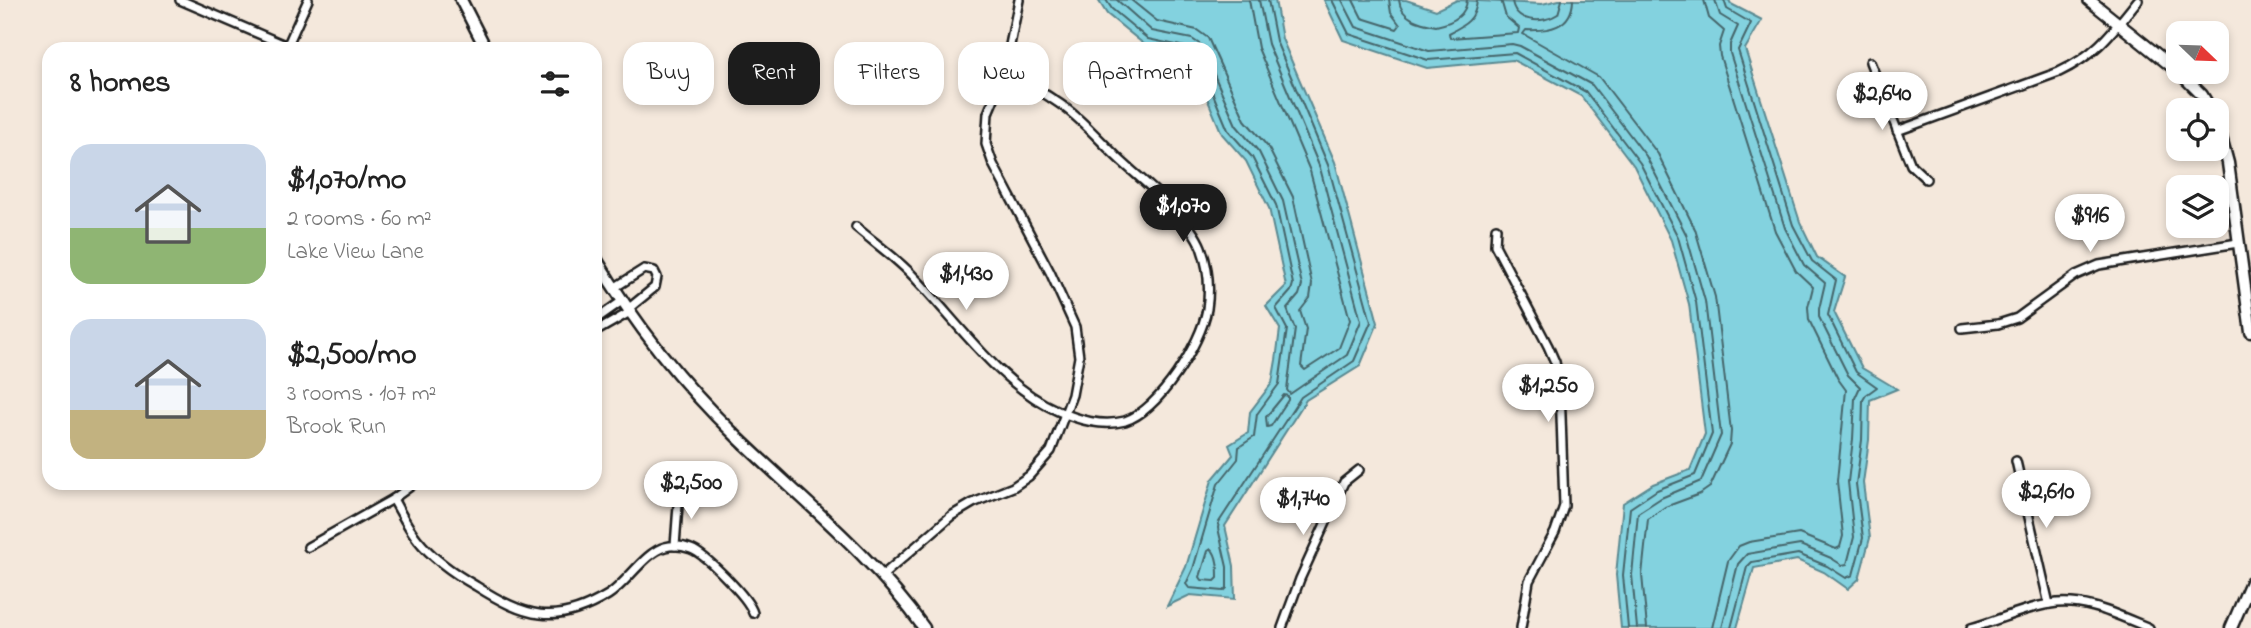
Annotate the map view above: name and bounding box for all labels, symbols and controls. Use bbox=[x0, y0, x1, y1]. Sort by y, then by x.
north arrow bbox=[2166, 21, 2230, 84]
map controls bbox=[2166, 21, 2229, 238]
chip: Buy bbox=[623, 42, 714, 105]
chip: Rent bbox=[728, 42, 820, 105]
chip: Filters bbox=[834, 42, 944, 105]
chip: New bbox=[958, 42, 1049, 105]
chip: Apartment bbox=[1063, 42, 1217, 105]
text: 8 homes bbox=[70, 62, 171, 106]
icon: filters bbox=[536, 65, 574, 103]
pin: $2,640 bbox=[1825, 72, 1939, 132]
text: $2,640 bbox=[1853, 78, 1911, 111]
button: locate bbox=[2166, 98, 2229, 161]
text: $1,070/mo bbox=[287, 159, 406, 203]
icon: home bbox=[126, 172, 210, 256]
button: layers bbox=[2166, 175, 2229, 238]
pin: $1,070 bbox=[1126, 184, 1240, 244]
text: $1,070 bbox=[1156, 190, 1210, 223]
pin: $916 bbox=[2049, 194, 2131, 254]
text: $916 bbox=[2071, 200, 2109, 233]
text: 2 rooms · 60 m² bbox=[287, 203, 432, 236]
text: Lake View Lane bbox=[287, 236, 424, 269]
pin: $1,430 bbox=[909, 252, 1023, 312]
text: $1,430 bbox=[939, 258, 993, 291]
text: $2,500/mo bbox=[287, 334, 416, 378]
icon: home bbox=[126, 347, 210, 431]
pin: $1,250 bbox=[1491, 364, 1605, 424]
text: $1,250 bbox=[1518, 370, 1578, 403]
text: 3 rooms · 107 m² bbox=[287, 378, 436, 411]
text: Brook Run bbox=[287, 411, 386, 444]
pin: $2,500 bbox=[634, 462, 748, 521]
text: $2,500 bbox=[660, 467, 722, 500]
pin: $2,610 bbox=[1989, 470, 2103, 530]
text: $2,610 bbox=[2018, 476, 2074, 509]
pin: $1,740 bbox=[1246, 477, 1360, 537]
text: $1,740 bbox=[1276, 483, 1330, 516]

